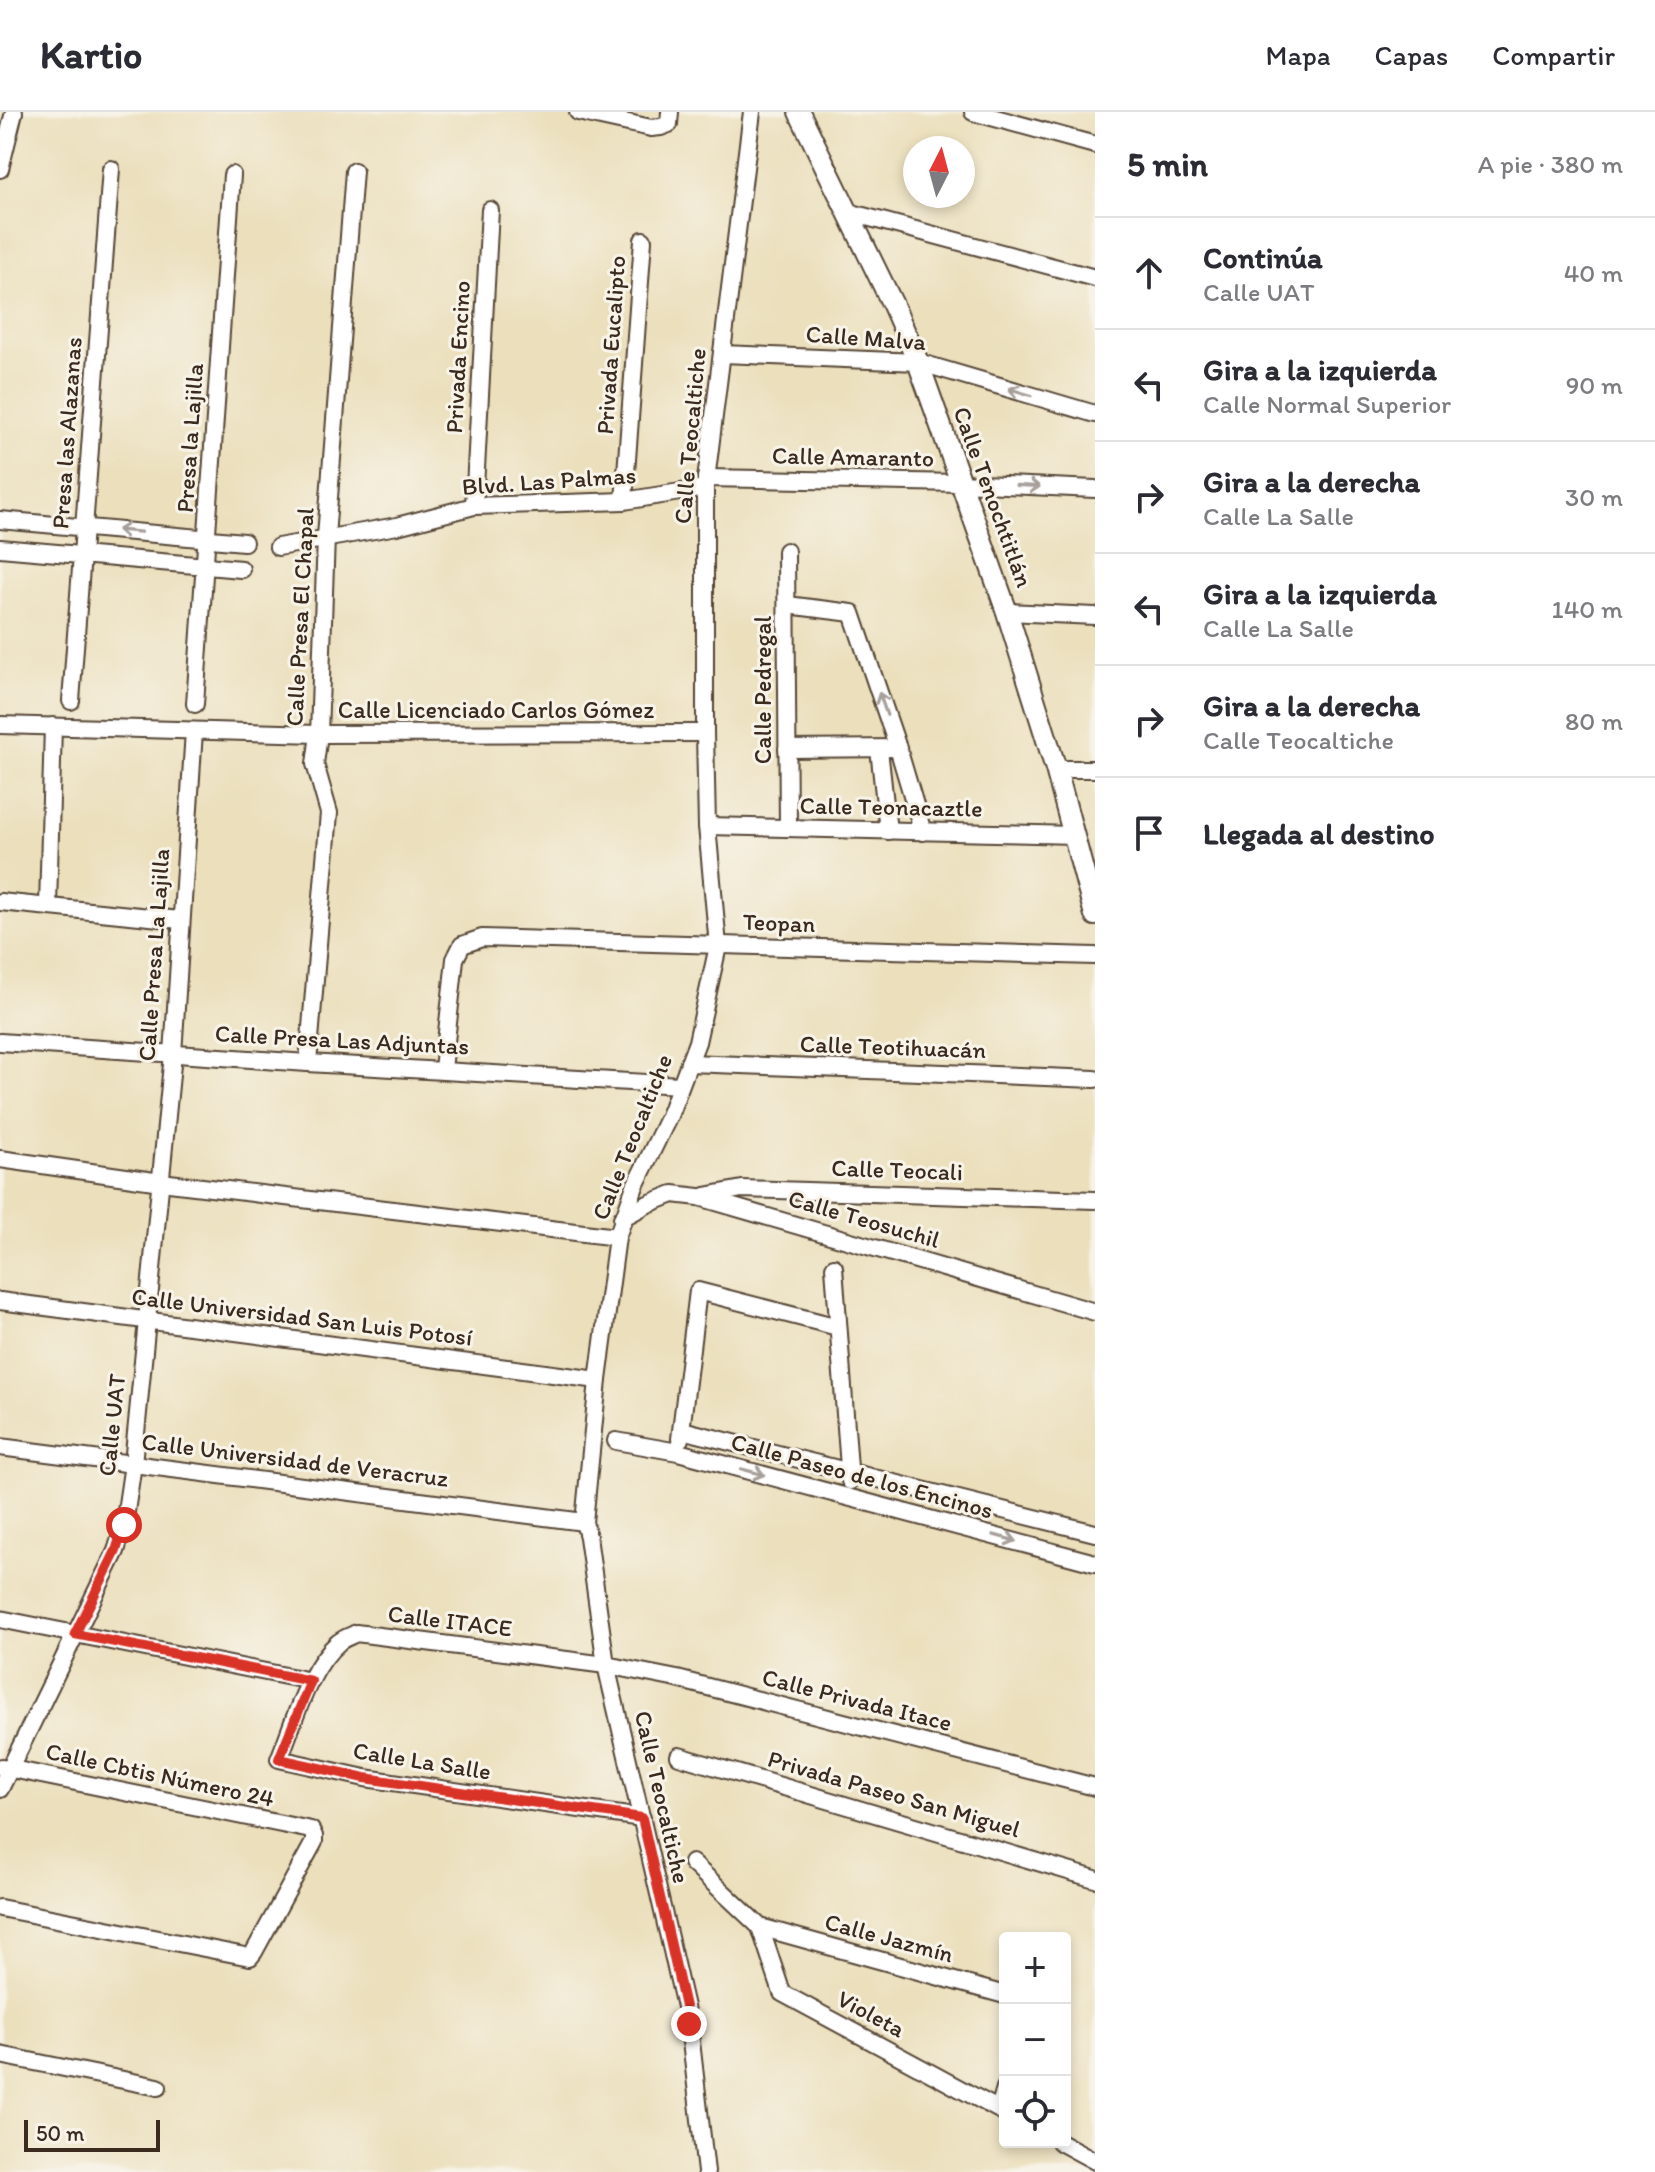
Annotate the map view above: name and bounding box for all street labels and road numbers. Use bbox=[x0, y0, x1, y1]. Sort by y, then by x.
street label: Privada Eucalipto bbox=[590, 254, 631, 436]
street label: Privada Encino bbox=[439, 280, 476, 434]
street label: Calle Malva bbox=[805, 319, 928, 356]
street label: Presa las Alazanas bbox=[45, 336, 88, 530]
street label: Calle Teocaltiche bbox=[667, 347, 712, 525]
street label: Presa la Lajilla bbox=[170, 362, 209, 514]
street label: Calle Tenochtitlán bbox=[947, 403, 1040, 591]
street label: Calle Amaranto bbox=[772, 441, 934, 472]
street label: Blvd. Las Palmas bbox=[461, 460, 637, 501]
street label: Calle Presa El Chapal bbox=[279, 507, 320, 727]
street label: Calle Pedregal bbox=[748, 616, 777, 764]
street label: Calle Licenciado Carlos Gómez bbox=[338, 695, 654, 724]
street label: Calle Teonacaztle bbox=[799, 790, 983, 823]
street label: Calle Presa La Lajilla bbox=[132, 847, 175, 1062]
street label: Teopan bbox=[742, 907, 816, 938]
street label: Calle Presa Las Adjuntas bbox=[214, 1018, 470, 1061]
street label: Calle Teotihuacán bbox=[799, 1029, 987, 1064]
street label: Calle Teocaltiche bbox=[585, 1050, 678, 1224]
street label: Calle Teocali bbox=[831, 1153, 963, 1186]
street label: Calle Teosuchil bbox=[785, 1183, 943, 1254]
street label: Calle Universidad San Luis Potosí bbox=[130, 1281, 474, 1352]
street label: Calle UAT bbox=[92, 1372, 131, 1478]
street label: Calle Universidad de Veracruz bbox=[140, 1426, 450, 1493]
street label: Calle Paseo de los Encinos bbox=[728, 1427, 996, 1524]
street label: Calle ITACE bbox=[386, 1599, 514, 1643]
street label: Calle Privada Itace bbox=[759, 1662, 955, 1737]
street label: Calle Teocaltiche bbox=[629, 1708, 696, 1886]
street label: Calle La Salle bbox=[351, 1735, 493, 1786]
street label: Calle Cbtis Número 24 bbox=[43, 1736, 277, 1813]
street label: Privada Paseo San Miguel bbox=[765, 1744, 1024, 1844]
street label: Calle Jazmín bbox=[822, 1906, 957, 1969]
street label: Violeta bbox=[833, 1984, 910, 2044]

